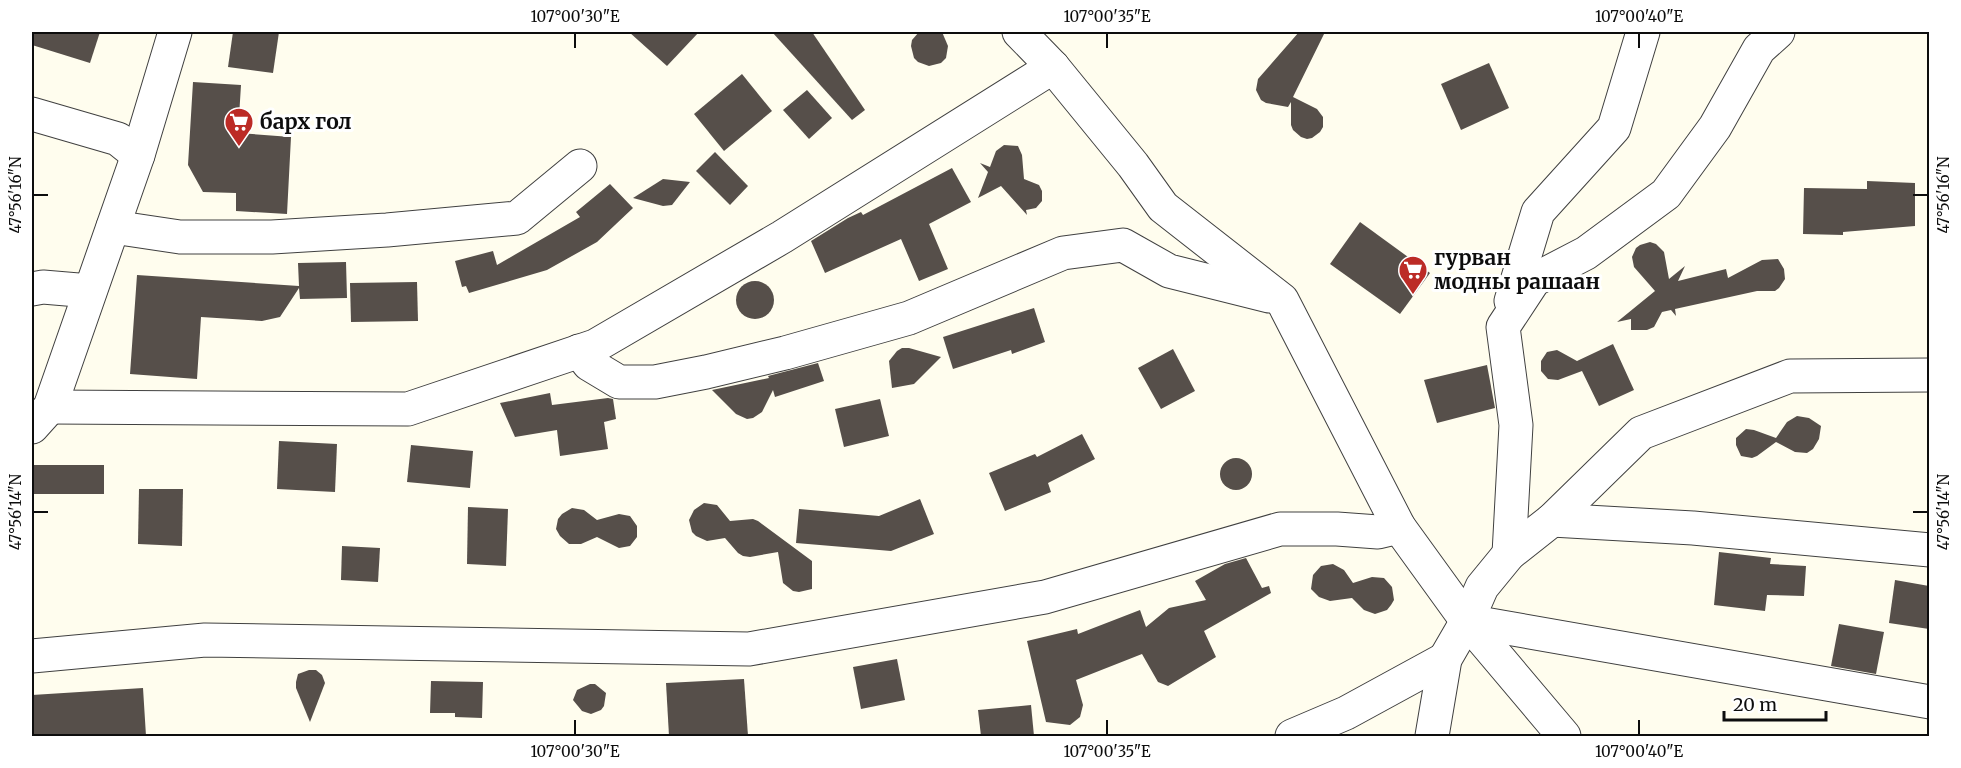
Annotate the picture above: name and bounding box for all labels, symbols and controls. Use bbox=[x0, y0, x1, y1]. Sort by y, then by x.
text: 107°00'30"E bbox=[530, 7, 620, 26]
text: 107°00'35"E bbox=[1063, 7, 1151, 26]
text: 107°00'40"E bbox=[1595, 7, 1684, 26]
supermarket icon: барх гол bbox=[223, 106, 255, 148]
place label: барх гол bbox=[260, 108, 352, 135]
text: 47°56'16"N bbox=[6, 156, 25, 234]
text: 47°56'16"N bbox=[1934, 156, 1953, 234]
place label: гурван модны рашаан bbox=[1434, 244, 1600, 295]
supermarket icon: гурван модны рашаан bbox=[1397, 254, 1429, 296]
text: 47°56'14"N bbox=[6, 473, 25, 550]
text: 47°56'14"N bbox=[1934, 473, 1953, 550]
scale bar bbox=[1724, 684, 1826, 722]
text: 20 m bbox=[1733, 693, 1777, 716]
text: 107°00'30"E bbox=[530, 742, 620, 761]
text: 107°00'35"E bbox=[1063, 742, 1151, 761]
text: 107°00'40"E bbox=[1595, 742, 1684, 761]

